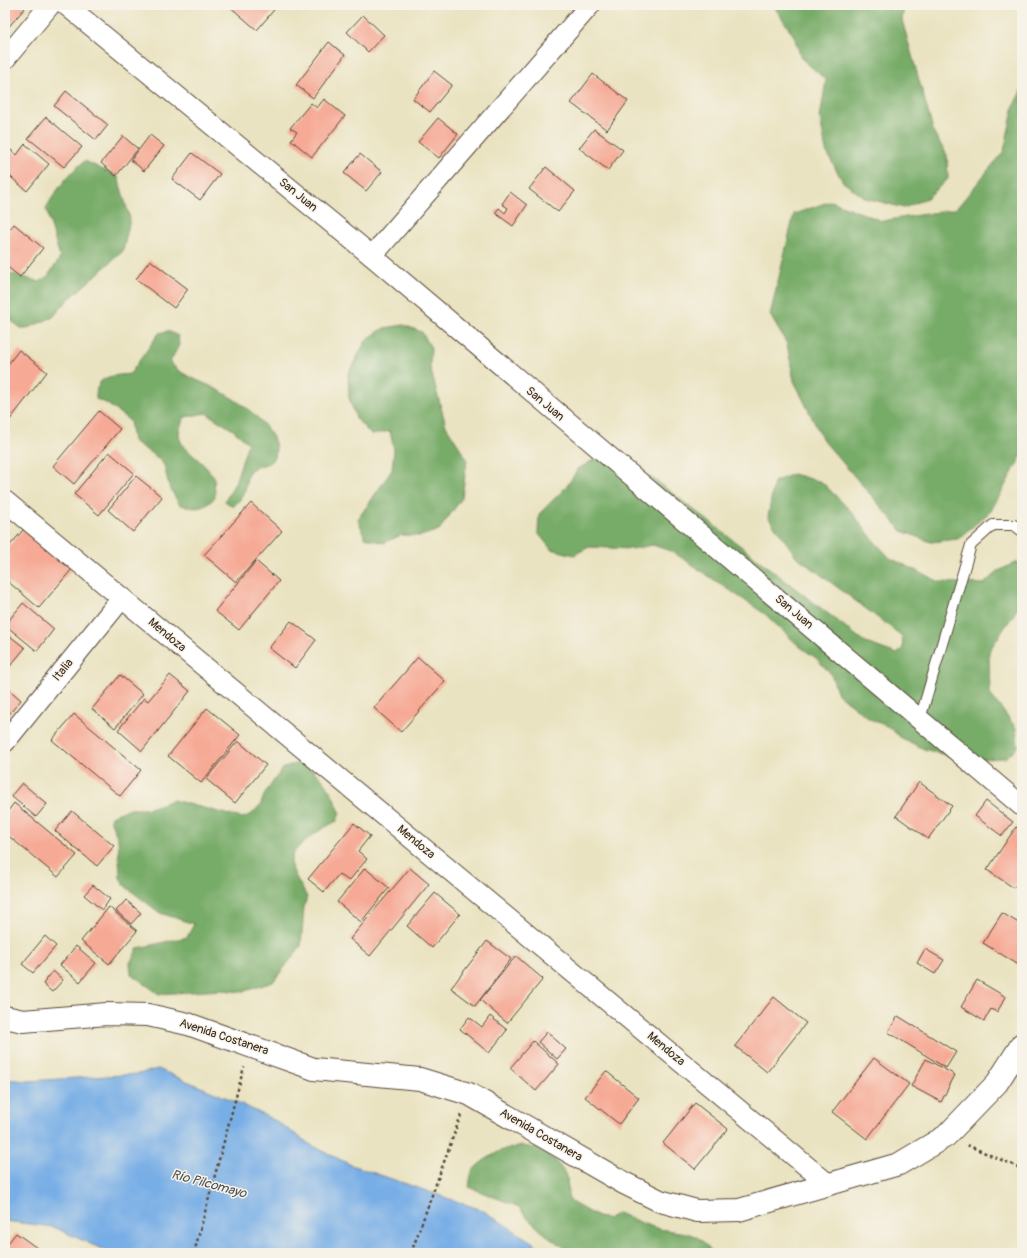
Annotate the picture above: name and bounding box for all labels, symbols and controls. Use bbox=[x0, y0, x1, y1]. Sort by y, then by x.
street label: San Juan bbox=[276, 175, 321, 215]
street label: San Juan bbox=[523, 384, 567, 424]
street label: San Juan bbox=[772, 592, 816, 632]
street label: Mendoza bbox=[145, 615, 189, 655]
street label: Italia bbox=[50, 655, 77, 684]
street label: Mendoza bbox=[394, 822, 438, 862]
street label: Avenida Costanera bbox=[177, 1016, 271, 1059]
street label: Mendoza bbox=[644, 1029, 688, 1069]
street label: Avenida Costanera bbox=[497, 1105, 585, 1165]
water label: Río Pilcomayo bbox=[170, 1166, 249, 1202]

